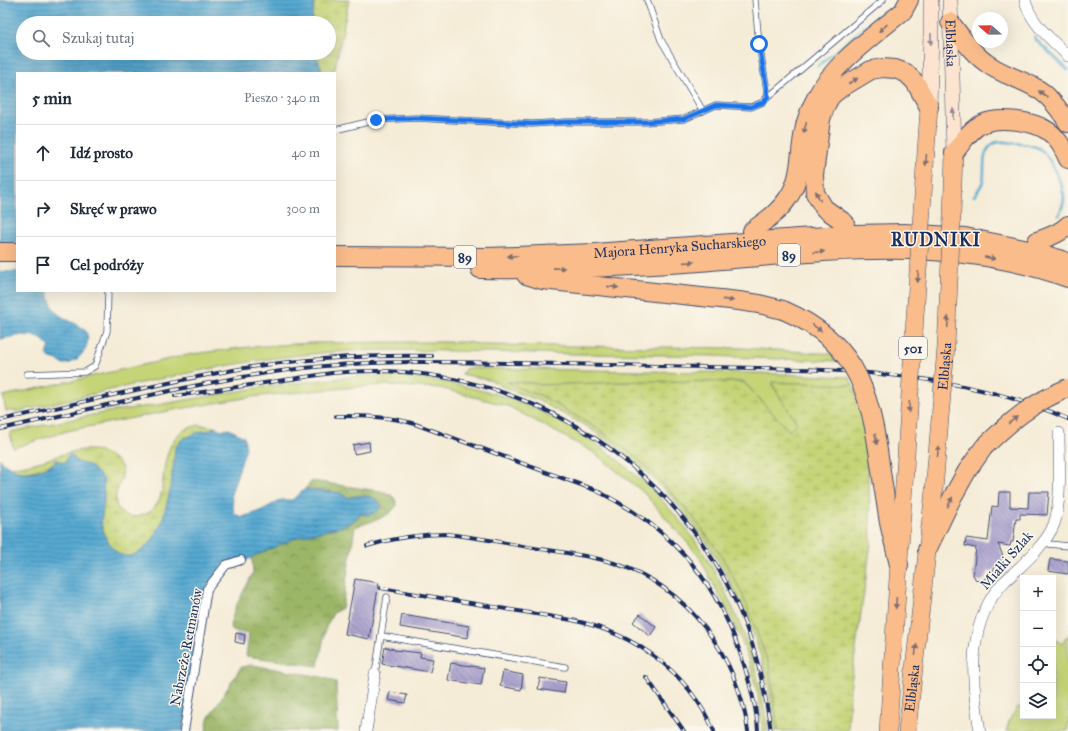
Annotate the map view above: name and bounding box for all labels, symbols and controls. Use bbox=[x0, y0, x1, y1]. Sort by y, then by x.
north arrow bbox=[972, 12, 1008, 48]
search box bbox=[16, 16, 336, 60]
street label: Elbląska bbox=[942, 19, 960, 67]
one-way arrow bbox=[878, 23, 888, 33]
icon: search bbox=[30, 27, 52, 49]
text: Szukaj tutaj bbox=[62, 29, 134, 47]
one-way arrow bbox=[928, 33, 934, 46]
route start bbox=[750, 35, 768, 53]
one-way arrow bbox=[847, 78, 859, 85]
text: 5 min bbox=[32, 88, 72, 109]
text: Pieszo · 340 m bbox=[244, 90, 320, 106]
one-way arrow bbox=[1037, 90, 1048, 98]
one-way arrow bbox=[950, 107, 956, 120]
route end bbox=[367, 111, 385, 129]
one-way arrow bbox=[801, 122, 807, 134]
icon: ahead bbox=[32, 142, 54, 164]
text: Idź prosto bbox=[70, 144, 133, 162]
text: 40 m bbox=[291, 145, 320, 161]
one-way arrow bbox=[922, 154, 929, 166]
one-way arrow bbox=[815, 191, 821, 202]
icon: right bbox=[32, 198, 54, 220]
text: Skręć w prawo bbox=[70, 200, 157, 218]
text: 300 m bbox=[286, 201, 320, 217]
district label: RUDNIKI bbox=[891, 229, 981, 251]
street label: Majora Henryka Sucharskiego bbox=[593, 232, 767, 262]
road number: 89 bbox=[778, 244, 800, 266]
road number: 89 bbox=[454, 246, 476, 268]
one-way arrow bbox=[813, 249, 825, 256]
one-way arrow bbox=[507, 253, 519, 260]
icon: arrive bbox=[32, 254, 54, 276]
one-way arrow bbox=[984, 255, 996, 261]
text: Cel podróży bbox=[70, 256, 144, 274]
one-way arrow bbox=[683, 259, 695, 266]
one-way arrow bbox=[553, 265, 566, 271]
one-way arrow bbox=[914, 271, 921, 283]
one-way arrow bbox=[607, 284, 619, 291]
one-way arrow bbox=[722, 296, 734, 303]
one-way arrow bbox=[944, 316, 951, 328]
one-way arrow bbox=[812, 324, 822, 332]
road number: 501 bbox=[899, 337, 927, 359]
street label: Elbląska bbox=[934, 342, 955, 391]
one-way arrow bbox=[906, 401, 913, 413]
one-way arrow bbox=[1007, 416, 1018, 425]
one-way arrow bbox=[874, 433, 880, 445]
one-way arrow bbox=[934, 445, 941, 457]
one-way arrow bbox=[947, 496, 953, 508]
street label: Miałki Szlak bbox=[976, 527, 1037, 593]
map controls bbox=[1020, 575, 1056, 719]
button: + bbox=[1020, 575, 1056, 611]
street label: Nabrzeże Retmanów bbox=[167, 586, 206, 707]
one-way arrow bbox=[893, 597, 900, 609]
button: − bbox=[1020, 611, 1056, 647]
one-way arrow bbox=[913, 644, 920, 656]
button: locate bbox=[1020, 647, 1056, 683]
street label: Elbląska bbox=[901, 664, 923, 713]
button: layers bbox=[1020, 683, 1056, 719]

